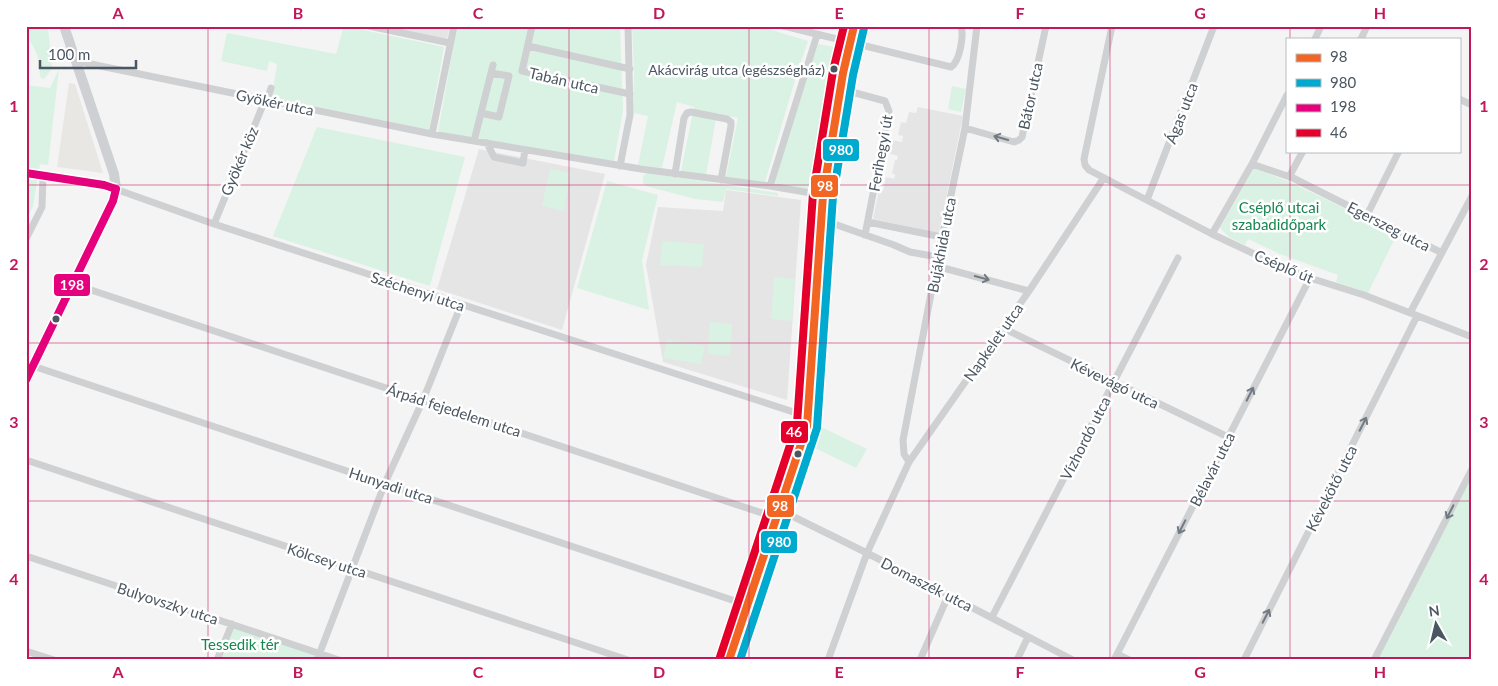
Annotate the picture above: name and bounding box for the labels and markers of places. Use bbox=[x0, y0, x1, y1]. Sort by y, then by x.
place label: Akácvirág utca (egészségház) bbox=[648, 61, 825, 78]
marker: Akácvirág utca (egészségház) bbox=[829, 64, 839, 74]
unlabelled marker bbox=[51, 314, 61, 324]
unlabelled marker bbox=[793, 449, 803, 459]

